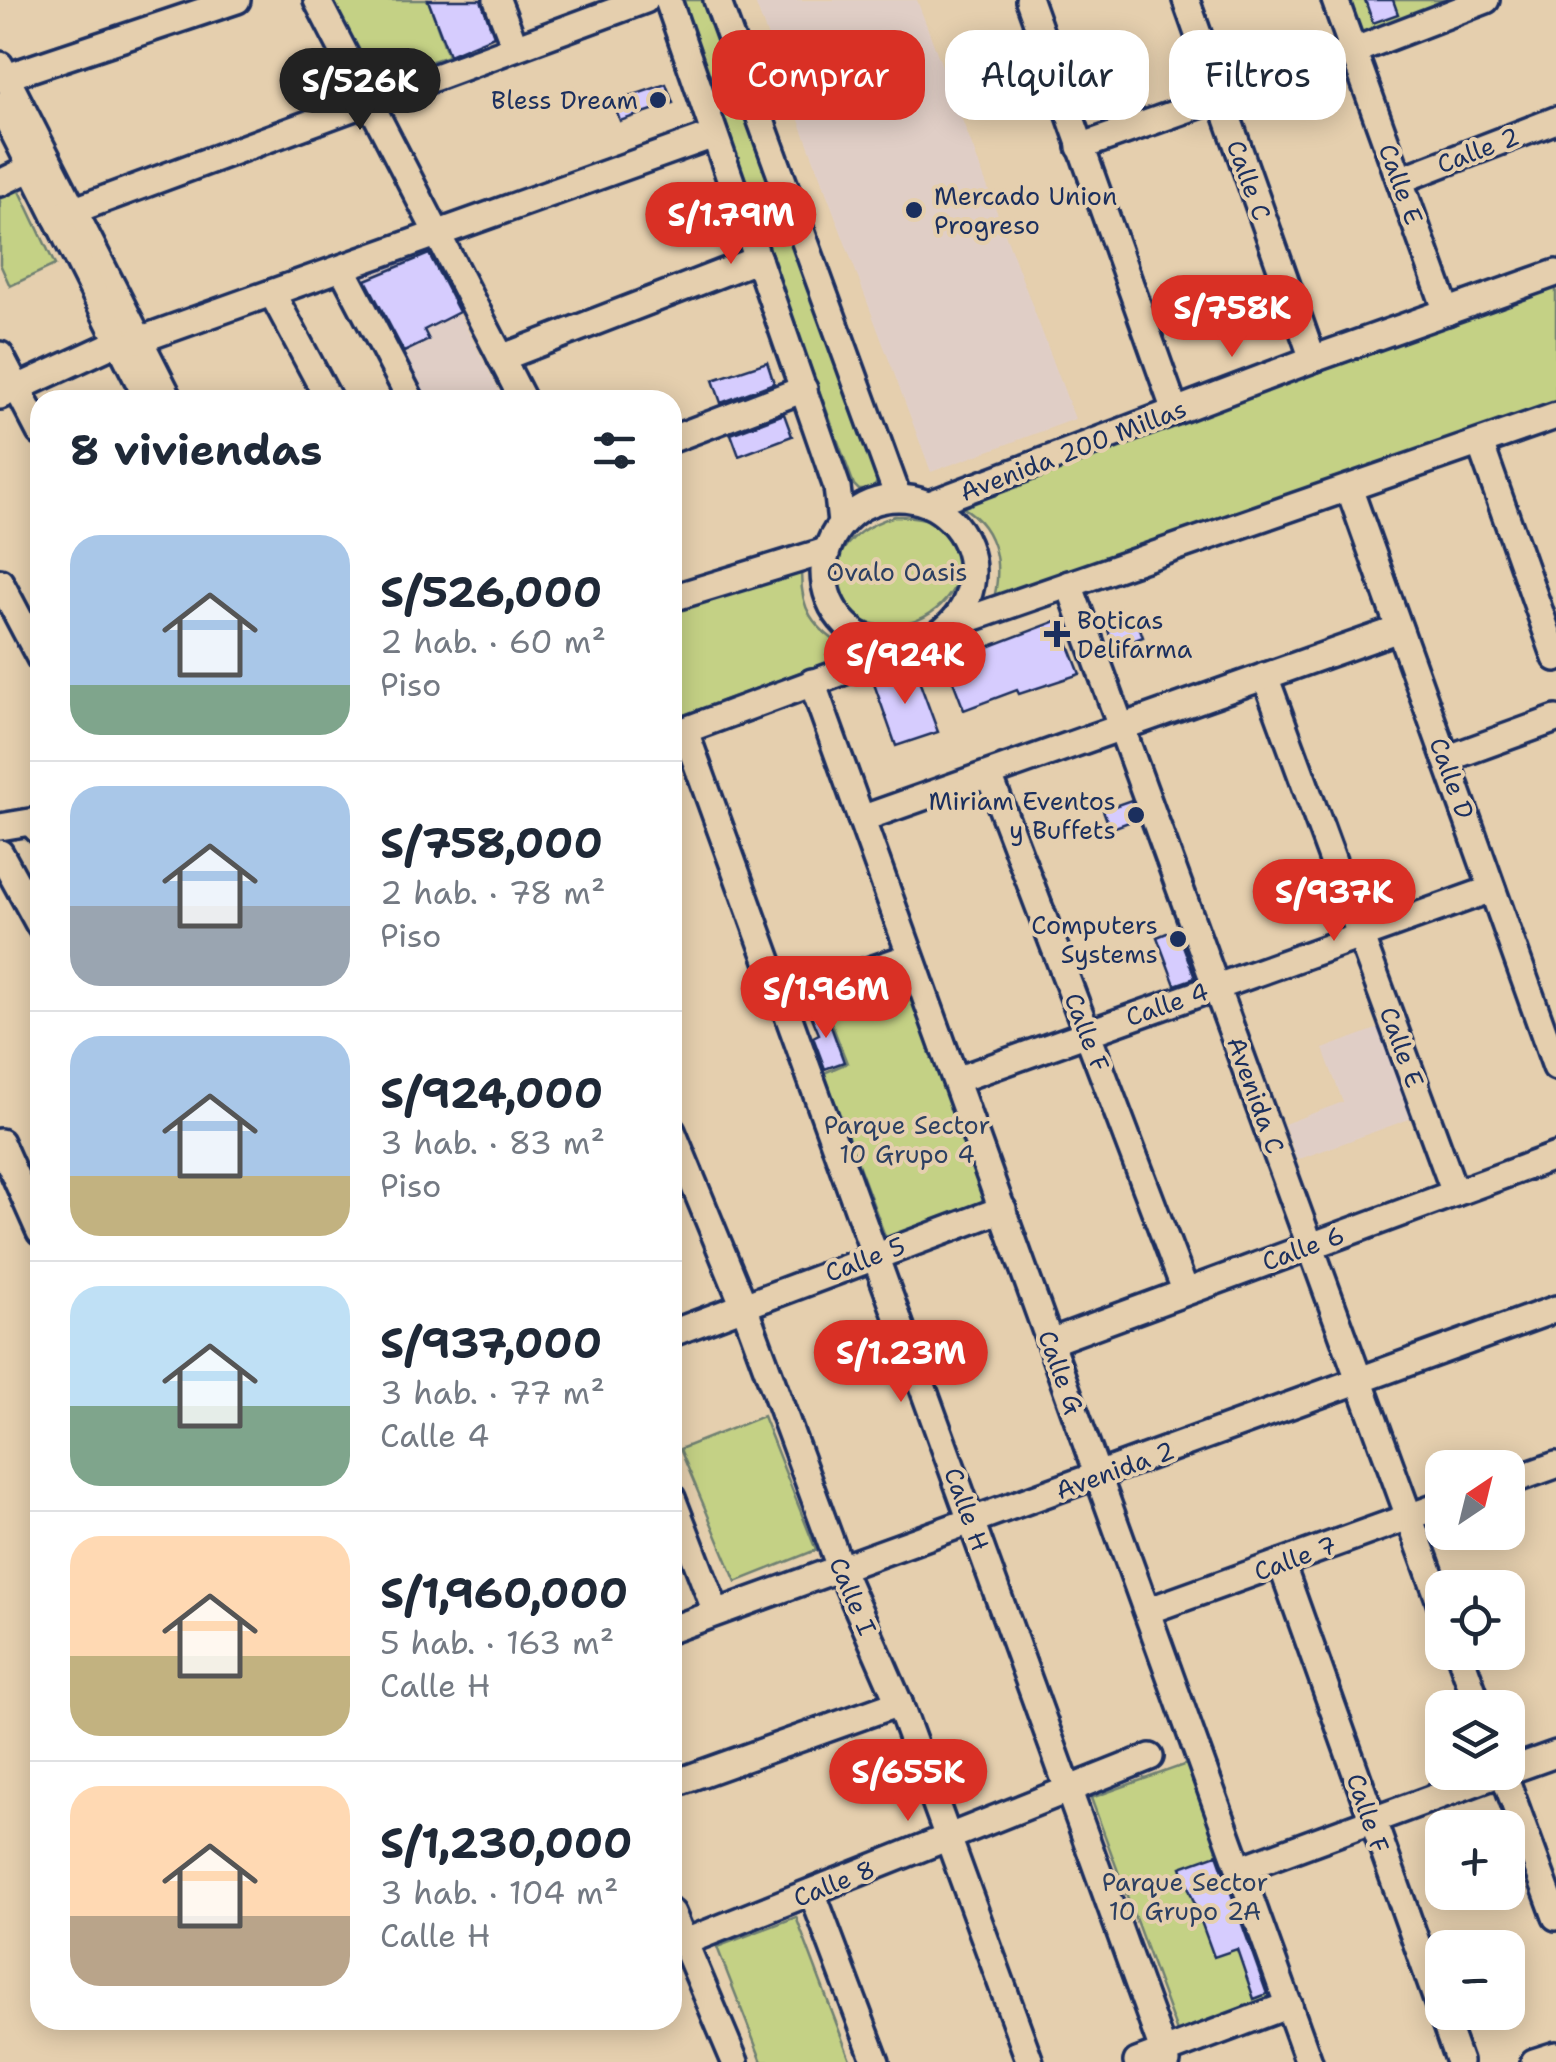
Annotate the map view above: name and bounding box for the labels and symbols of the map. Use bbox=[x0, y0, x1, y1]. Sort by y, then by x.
pin: S/526K bbox=[279, 48, 441, 133]
place label: Bless Dream bbox=[491, 83, 638, 117]
marker: Bless Dream bbox=[647, 89, 669, 111]
street label: Calle 2 bbox=[1432, 119, 1524, 181]
street label: Calle C bbox=[1219, 135, 1279, 225]
street label: Calle E bbox=[1371, 139, 1431, 229]
place label: Mercado Union Progreso bbox=[934, 179, 1117, 242]
pin: S/1.79M bbox=[639, 182, 823, 267]
marker: Mercado Union Progreso bbox=[903, 199, 925, 221]
pin: S/758K bbox=[1151, 275, 1313, 360]
street label: Avenida 200 Millas bbox=[955, 391, 1191, 509]
park label: Ovalo Oasis bbox=[826, 555, 968, 589]
place label: Boticas Delifarma bbox=[1077, 603, 1193, 666]
pin: S/924K bbox=[824, 622, 986, 707]
marker: Boticas Delifarma bbox=[1046, 623, 1068, 645]
street label: Calle D bbox=[1422, 733, 1482, 823]
place label: Miriam Eventos y Buffets bbox=[928, 784, 1116, 847]
marker: Miriam Eventos y Buffets bbox=[1125, 804, 1147, 826]
pin: S/937K bbox=[1253, 859, 1415, 944]
place label: Computers Systems bbox=[1031, 908, 1158, 971]
marker: Computers Systems bbox=[1167, 928, 1189, 950]
pin: S/1.96M bbox=[734, 956, 918, 1041]
street label: Calle 4 bbox=[1121, 974, 1213, 1034]
street label: Calle F bbox=[1056, 988, 1118, 1076]
street label: Calle E bbox=[1372, 1002, 1432, 1092]
street label: Avenida C bbox=[1219, 1032, 1293, 1158]
park label: Parque Sector 10 Grupo 4 bbox=[824, 1108, 990, 1171]
street label: Calle 6 bbox=[1257, 1217, 1349, 1279]
street label: Calle 5 bbox=[820, 1228, 910, 1290]
pin: S/1.23M bbox=[809, 1320, 993, 1405]
street label: Calle G bbox=[1030, 1325, 1092, 1419]
street label: Avenida 2 bbox=[1051, 1433, 1179, 1507]
north arrow bbox=[1425, 1450, 1525, 1550]
street label: Calle H bbox=[936, 1463, 998, 1555]
street label: Calle 7 bbox=[1249, 1527, 1341, 1589]
street label: Calle I bbox=[821, 1552, 885, 1640]
pin: S/655K bbox=[827, 1739, 989, 1824]
street label: Calle F bbox=[1339, 1769, 1397, 1857]
street label: Calle 8 bbox=[788, 1851, 880, 1915]
park label: Parque Sector 10 Grupo 2A bbox=[1102, 1865, 1268, 1928]

